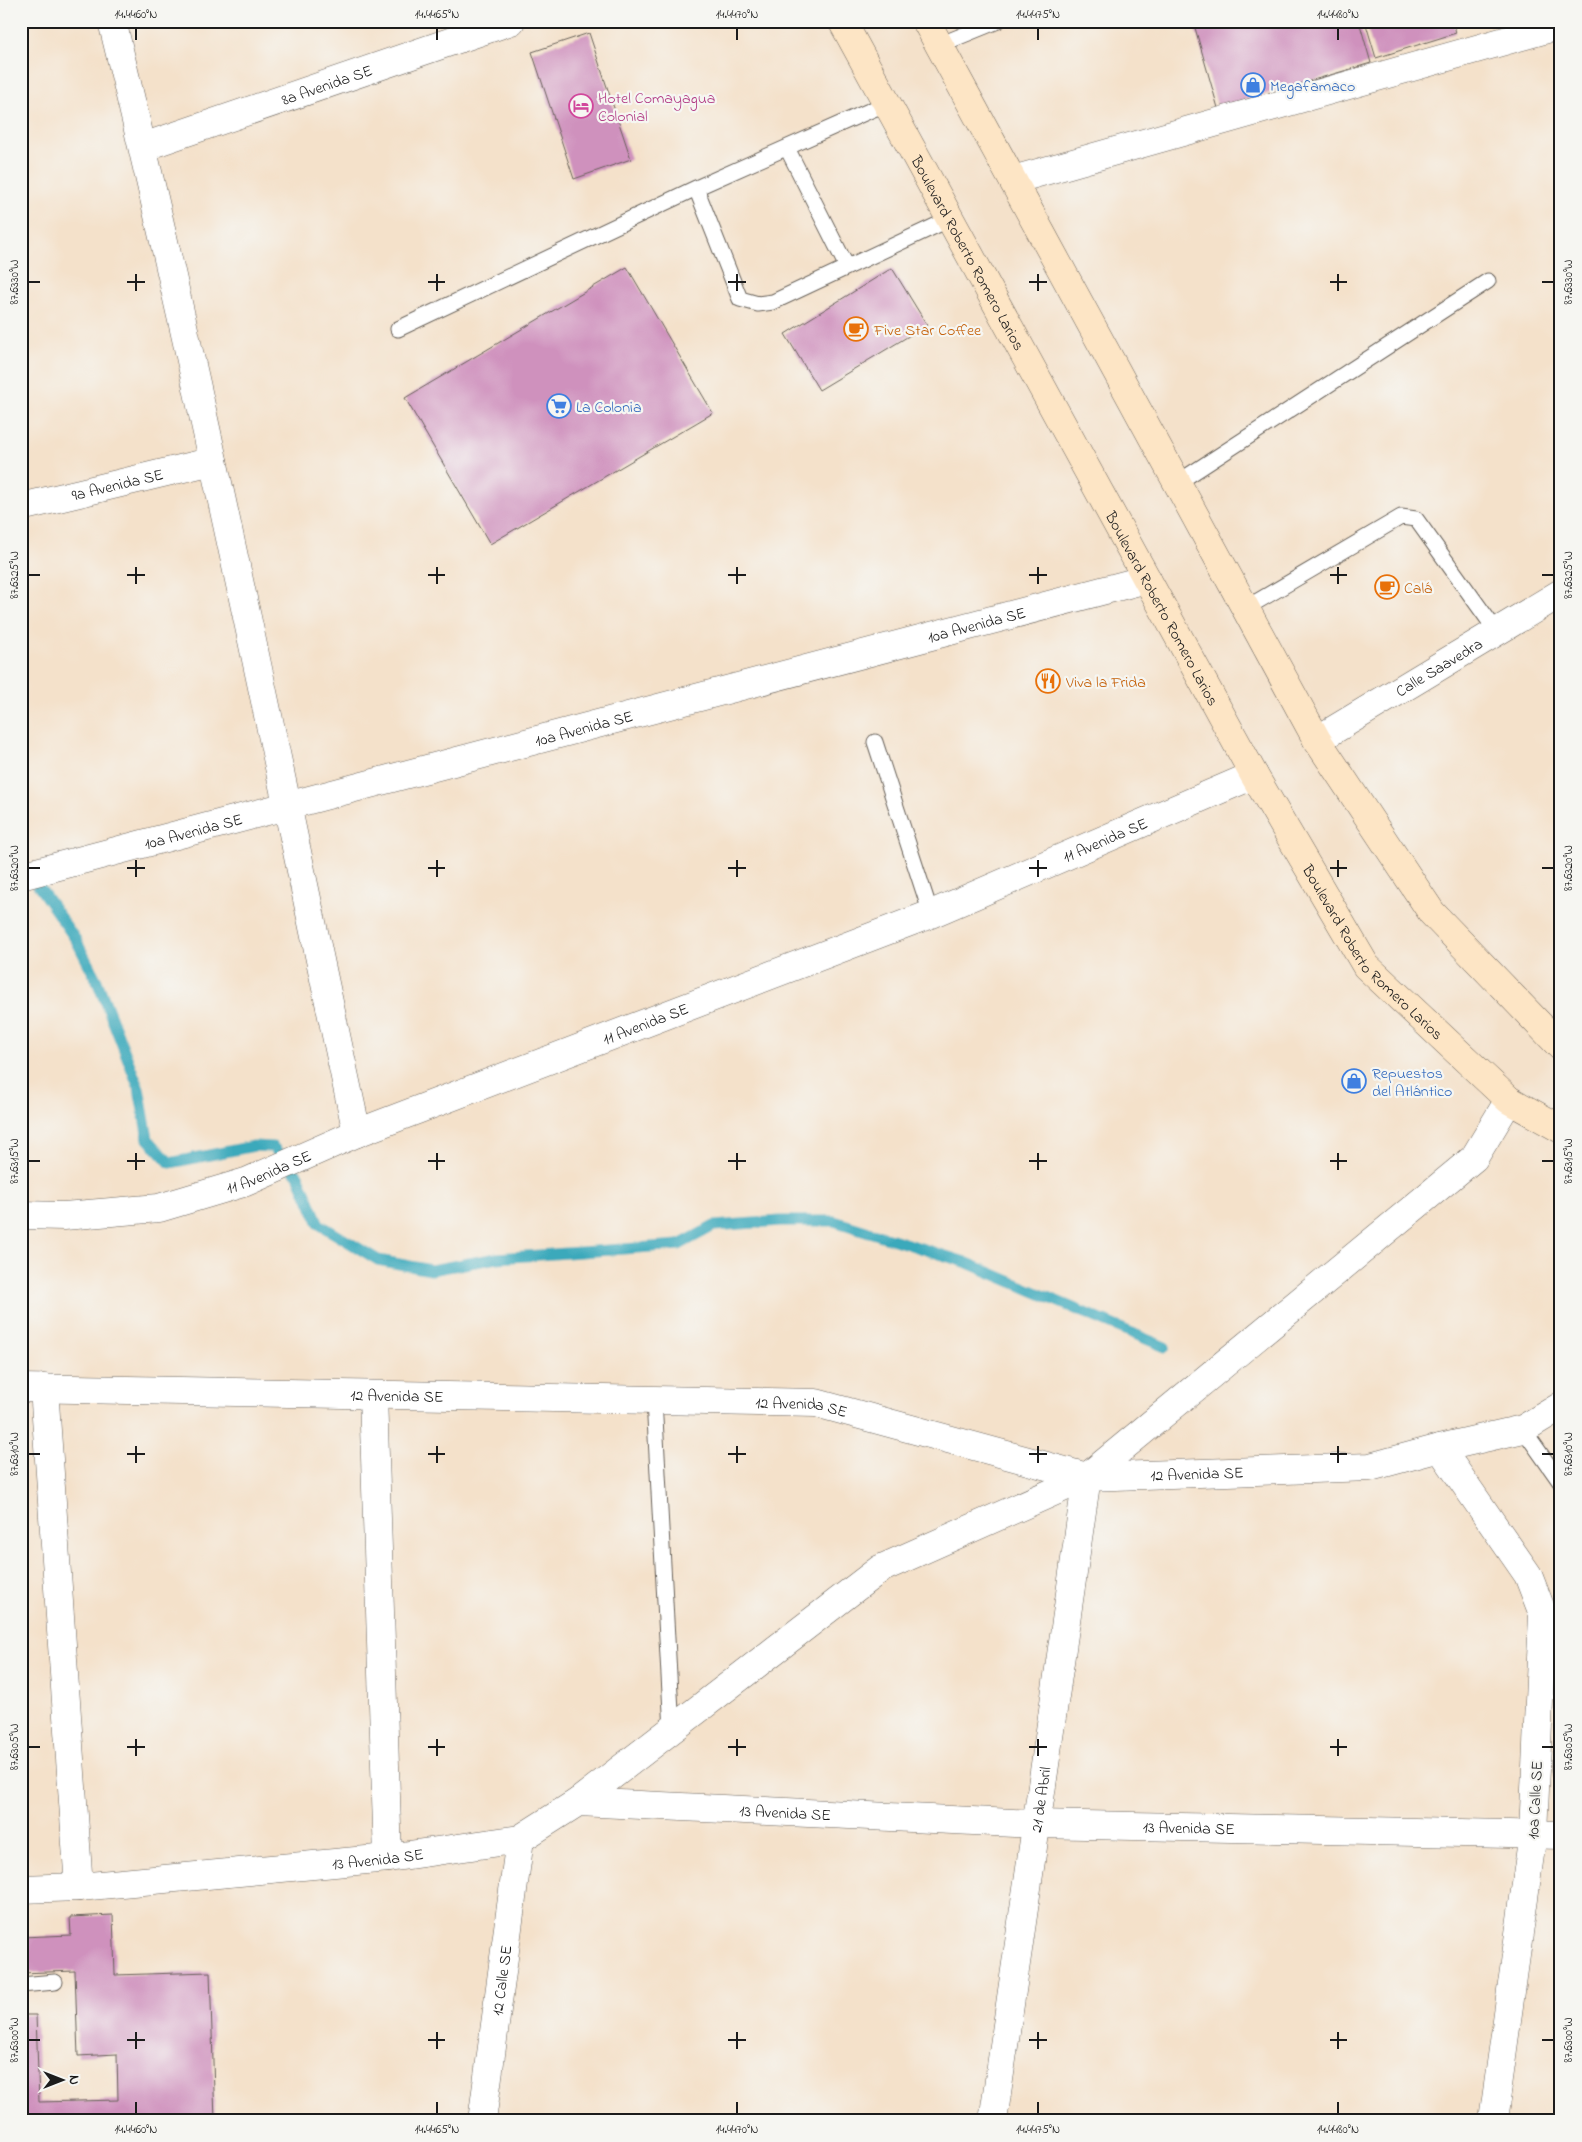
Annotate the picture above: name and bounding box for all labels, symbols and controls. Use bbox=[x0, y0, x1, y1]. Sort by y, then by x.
text: 14.4460°N bbox=[115, 6, 157, 24]
text: 14.4465°N bbox=[415, 6, 459, 24]
text: 14.4470°N bbox=[716, 6, 758, 24]
text: 14.4475°N bbox=[1016, 6, 1060, 24]
text: 14.4480°N bbox=[1317, 6, 1359, 24]
street label: 8a Avenida SE bbox=[278, 59, 376, 113]
shop icon: Megafamaco bbox=[1240, 72, 1266, 98]
place label: Megafamaco bbox=[1270, 75, 1355, 99]
place label: Hotel Comayagua Colonial bbox=[598, 87, 716, 129]
hotel icon: Hotel Comayagua Colonial bbox=[568, 93, 594, 119]
street label: Boulevard Roberto Romero Larios bbox=[903, 151, 1030, 355]
text: 87.6330°W bbox=[6, 260, 24, 304]
text: 87.6330°W bbox=[1560, 260, 1578, 304]
cafe icon: Five Star Coffee bbox=[843, 316, 869, 342]
place label: Five Star Coffee bbox=[873, 319, 982, 343]
supermarket icon: La Colonia bbox=[546, 393, 572, 419]
place label: La Colonia bbox=[576, 396, 642, 420]
street label: 9a Avenida SE bbox=[69, 463, 166, 508]
street label: Boulevard Roberto Romero Larios bbox=[1098, 506, 1224, 711]
text: 87.6325°W bbox=[6, 551, 24, 599]
text: 87.6325°W bbox=[1560, 551, 1578, 599]
cafe icon: Calá bbox=[1374, 574, 1400, 600]
place label: Calá bbox=[1404, 577, 1432, 601]
street label: 10a Avenida SE bbox=[925, 601, 1029, 650]
street label: Calle Saavedra bbox=[1391, 633, 1488, 704]
restaurant icon: Viva la Frida bbox=[1035, 668, 1061, 694]
place label: Viva la Frida bbox=[1065, 671, 1146, 695]
street label: 10a Avenida SE bbox=[532, 705, 636, 754]
street label: 10a Avenida SE bbox=[142, 808, 245, 857]
street label: 11 Avenida SE bbox=[1059, 812, 1152, 870]
text: 87.6320°W bbox=[6, 845, 24, 891]
text: 87.6320°W bbox=[1560, 845, 1578, 891]
street label: Boulevard Roberto Romero Larios bbox=[1295, 860, 1448, 1047]
street label: 11 Avenida SE bbox=[599, 998, 692, 1052]
place label: Repuestos del Atlántico bbox=[1372, 1062, 1452, 1104]
shop icon: Repuestos del Atlántico bbox=[1341, 1068, 1367, 1094]
text: 87.6315°W bbox=[6, 1138, 24, 1184]
text: 87.6315°W bbox=[1560, 1138, 1578, 1184]
street label: 11 Avenida SE bbox=[224, 1145, 316, 1201]
street label: 12 Avenida SE bbox=[350, 1384, 444, 1410]
street label: 12 Avenida SE bbox=[755, 1392, 850, 1425]
text: 87.6310°W bbox=[6, 1432, 24, 1476]
text: 87.6310°W bbox=[1560, 1432, 1578, 1476]
street label: 12 Avenida SE bbox=[1150, 1461, 1244, 1489]
text: 87.6305°W bbox=[6, 1724, 24, 1770]
text: 87.6305°W bbox=[1560, 1724, 1578, 1770]
street label: 10a Calle SE bbox=[1522, 1760, 1550, 1840]
street label: 21 de Abril bbox=[1025, 1765, 1059, 1834]
street label: 13 Avenida SE bbox=[739, 1800, 832, 1828]
street label: 13 Avenida SE bbox=[1143, 1816, 1235, 1842]
street label: 13 Avenida SE bbox=[331, 1843, 425, 1877]
street label: 12 Calle SE bbox=[486, 1944, 520, 2017]
text: 87.6300°W bbox=[6, 2017, 24, 2063]
text: 87.6300°W bbox=[1560, 2017, 1578, 2063]
north arrow bbox=[38, 2054, 88, 2104]
text: N bbox=[63, 2075, 84, 2085]
text: 14.4460°N bbox=[115, 2121, 157, 2139]
text: 14.4465°N bbox=[415, 2121, 459, 2139]
text: 14.4470°N bbox=[716, 2121, 758, 2139]
text: 14.4475°N bbox=[1016, 2121, 1060, 2139]
text: 14.4480°N bbox=[1317, 2121, 1359, 2139]

